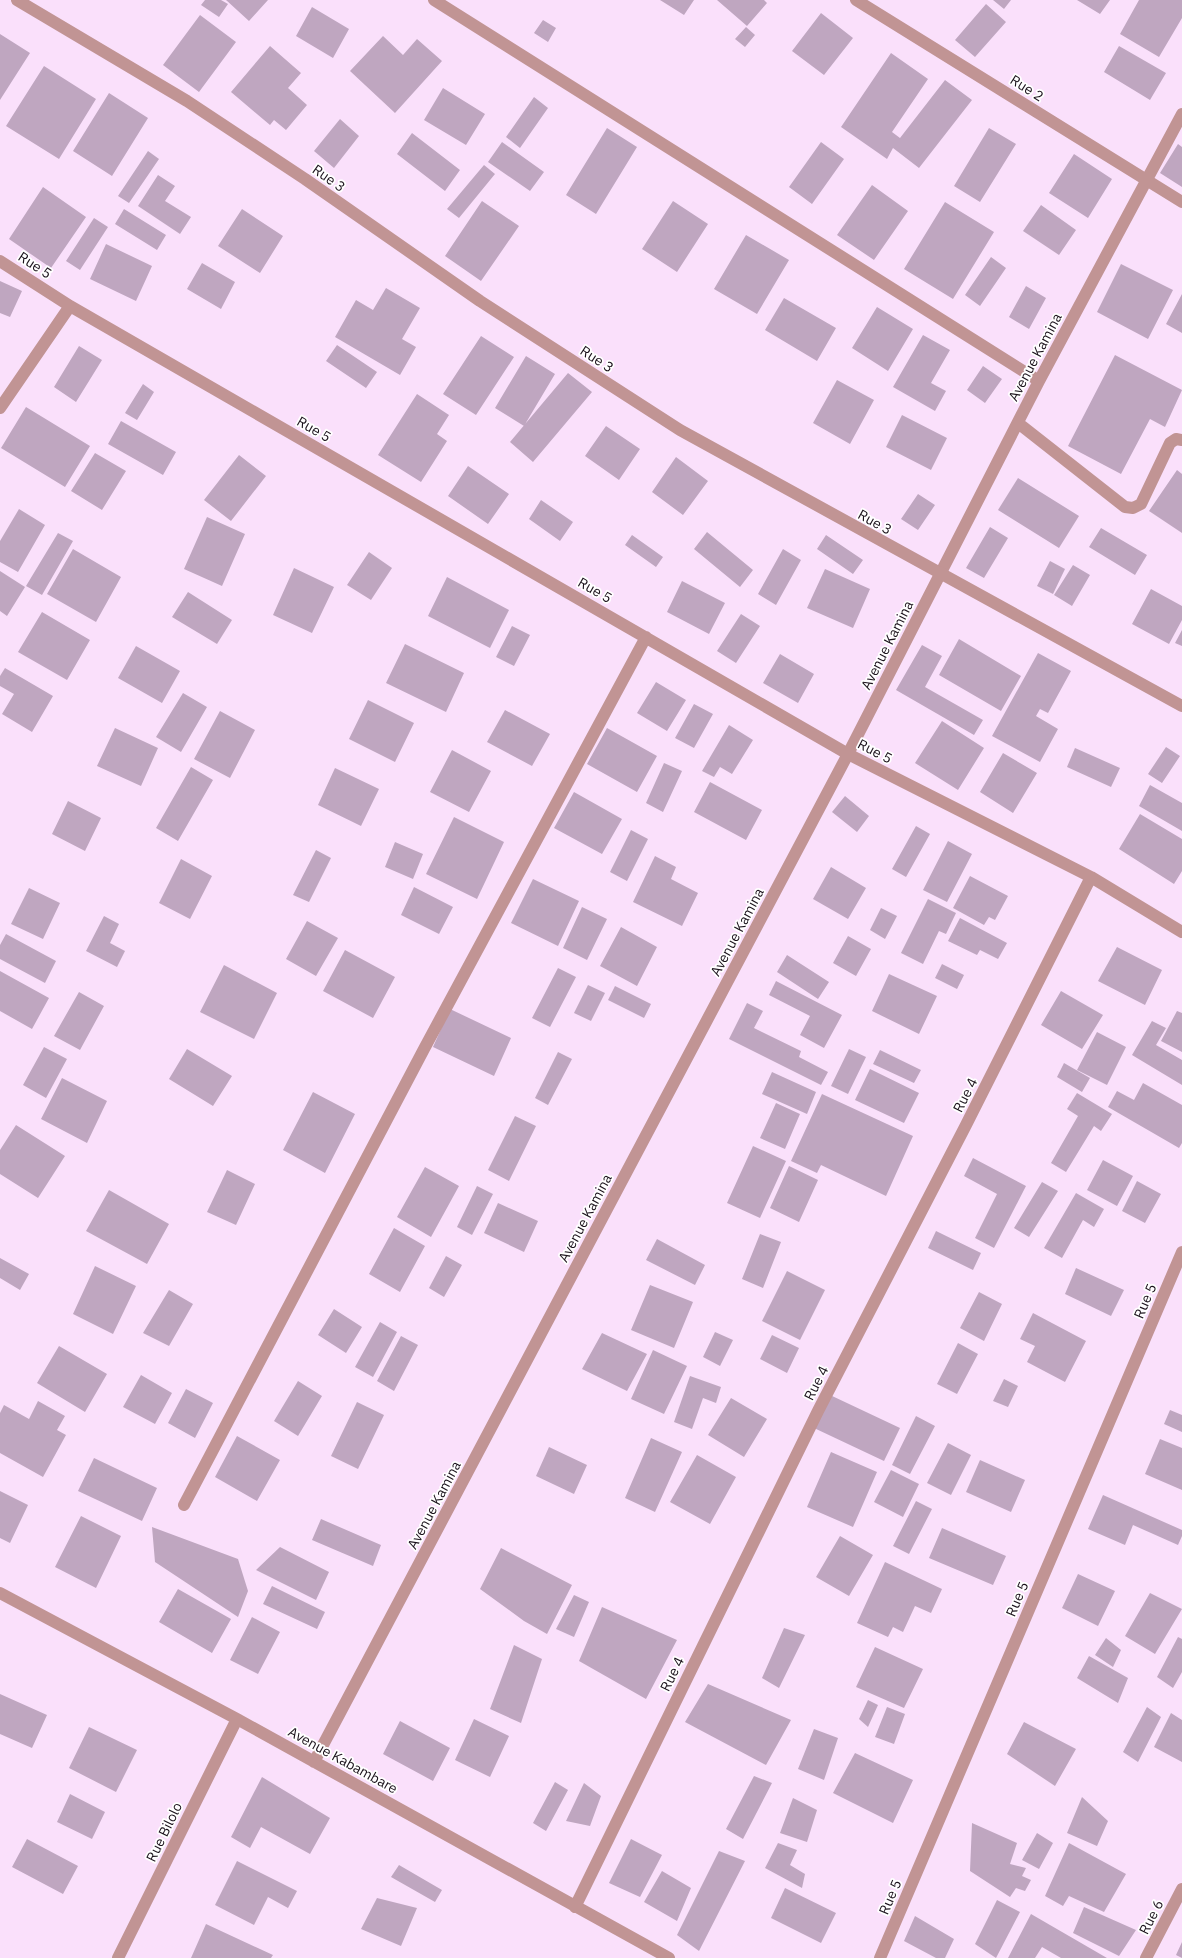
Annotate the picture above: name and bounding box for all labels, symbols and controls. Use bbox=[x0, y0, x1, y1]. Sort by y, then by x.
street label: Rue 2 bbox=[1007, 71, 1047, 105]
street label: Rue 3 bbox=[309, 160, 349, 196]
street label: Rue 5 bbox=[15, 248, 55, 282]
street label: Avenue Kamina bbox=[1004, 309, 1066, 404]
street label: Rue 3 bbox=[577, 342, 617, 376]
street label: Rue 5 bbox=[294, 412, 334, 446]
street label: Rue 3 bbox=[855, 505, 895, 539]
street label: Rue 5 bbox=[575, 573, 615, 607]
street label: Avenue Kamina bbox=[857, 597, 917, 692]
street label: Rue 5 bbox=[855, 735, 895, 767]
street label: Avenue Kamina bbox=[706, 884, 768, 979]
street label: Rue 4 bbox=[949, 1075, 981, 1115]
street label: Avenue Kamina bbox=[554, 1170, 616, 1265]
street label: Rue 5 bbox=[1130, 1281, 1160, 1321]
street label: Rue 4 bbox=[800, 1363, 832, 1403]
street label: Avenue Kamina bbox=[403, 1457, 465, 1552]
street label: Rue 5 bbox=[1002, 1579, 1032, 1619]
street label: Rue 4 bbox=[656, 1654, 688, 1694]
street label: Avenue Kabambare bbox=[285, 1722, 401, 1798]
street label: Rue Bilolo bbox=[142, 1799, 186, 1865]
street label: Rue 5 bbox=[875, 1877, 905, 1917]
street label: Rue 6 bbox=[1135, 1897, 1167, 1937]

